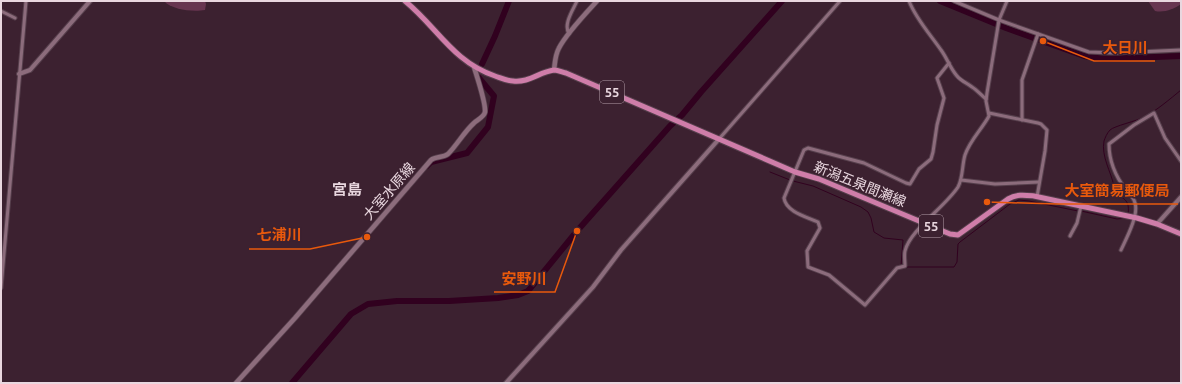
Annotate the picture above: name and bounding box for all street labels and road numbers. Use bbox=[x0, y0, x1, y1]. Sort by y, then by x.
road number: 55 bbox=[600, 81, 624, 103]
street label: 新潟五泉間瀬線 bbox=[812, 158, 908, 210]
street label: 大室水原線 bbox=[360, 159, 418, 223]
road number: 55 bbox=[919, 215, 943, 237]

